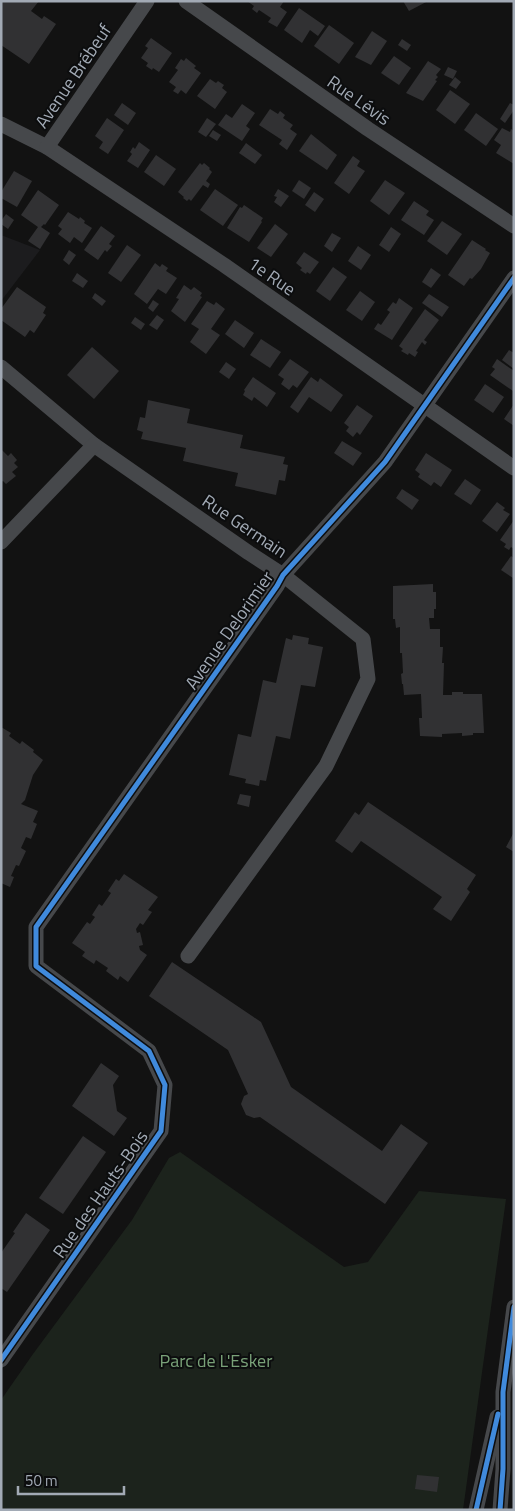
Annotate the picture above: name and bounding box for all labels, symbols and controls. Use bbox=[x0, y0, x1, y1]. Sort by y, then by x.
street label: Avenue Brébeuf bbox=[28, 18, 118, 134]
street label: Rue Lévis bbox=[322, 68, 396, 132]
street label: 1e Rue bbox=[243, 250, 301, 302]
street label: Rue Germain bbox=[197, 487, 293, 565]
street label: Avenue Delorimier bbox=[178, 565, 280, 695]
street label: Rue des Hauts-Bois bbox=[46, 1125, 154, 1263]
park label: Parc de L'Esker bbox=[160, 1347, 272, 1374]
scale bar bbox=[18, 1464, 124, 1496]
text: 50 m bbox=[25, 1469, 58, 1492]

